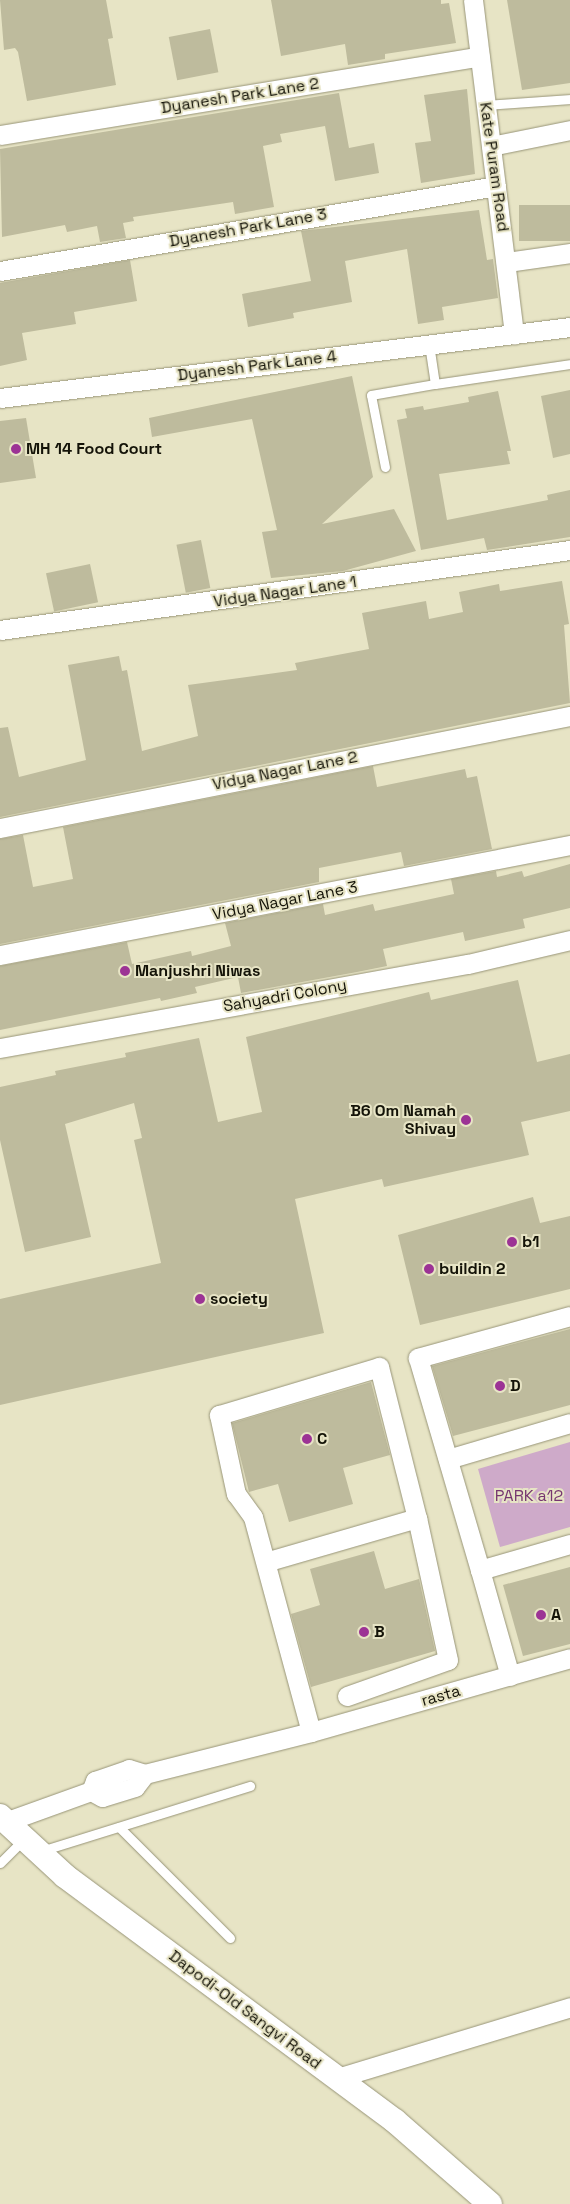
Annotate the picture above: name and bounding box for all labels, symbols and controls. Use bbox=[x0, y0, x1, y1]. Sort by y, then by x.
street label: Dyanesh Park Lane 2 bbox=[160, 74, 320, 118]
street label: Kate Puram Road bbox=[475, 101, 513, 233]
street label: Dyanesh Park Lane 3 bbox=[168, 205, 328, 251]
street label: Dyanesh Park Lane 4 bbox=[176, 347, 338, 385]
place label: MH 14 Food Court bbox=[26, 439, 162, 459]
marker: MH 14 Food Court bbox=[10, 443, 22, 455]
street label: Vidya Nagar Lane 1 bbox=[212, 572, 358, 612]
street label: Vidya Nagar Lane 2 bbox=[211, 748, 359, 794]
street label: Vidya Nagar Lane 3 bbox=[211, 878, 359, 924]
place label: Manjushri Niwas bbox=[135, 961, 260, 981]
marker: Manjushri Niwas bbox=[119, 965, 131, 977]
street label: Sahyadri Colony bbox=[222, 976, 348, 1016]
place label: B6 Om Namah Shivay bbox=[350, 1101, 456, 1139]
marker: B6 Om Namah Shivay bbox=[460, 1114, 472, 1126]
place label: b1 bbox=[522, 1232, 539, 1252]
marker: b1 bbox=[506, 1236, 518, 1248]
place label: buildin 2 bbox=[439, 1259, 505, 1279]
marker: buildin 2 bbox=[423, 1263, 435, 1275]
place label: society bbox=[210, 1289, 268, 1309]
marker: society bbox=[194, 1293, 206, 1305]
place label: D bbox=[510, 1376, 521, 1396]
marker: D bbox=[494, 1380, 506, 1392]
place label: C bbox=[317, 1429, 327, 1449]
marker: C bbox=[301, 1433, 313, 1445]
park label: PARK a12 bbox=[495, 1486, 563, 1506]
place label: A bbox=[551, 1605, 561, 1625]
marker: A bbox=[535, 1609, 547, 1621]
place label: B bbox=[374, 1622, 385, 1642]
marker: B bbox=[358, 1626, 370, 1638]
street label: rasta bbox=[419, 1681, 463, 1711]
street label: Dapodi-Old Sangvi Road bbox=[165, 1946, 325, 2074]

